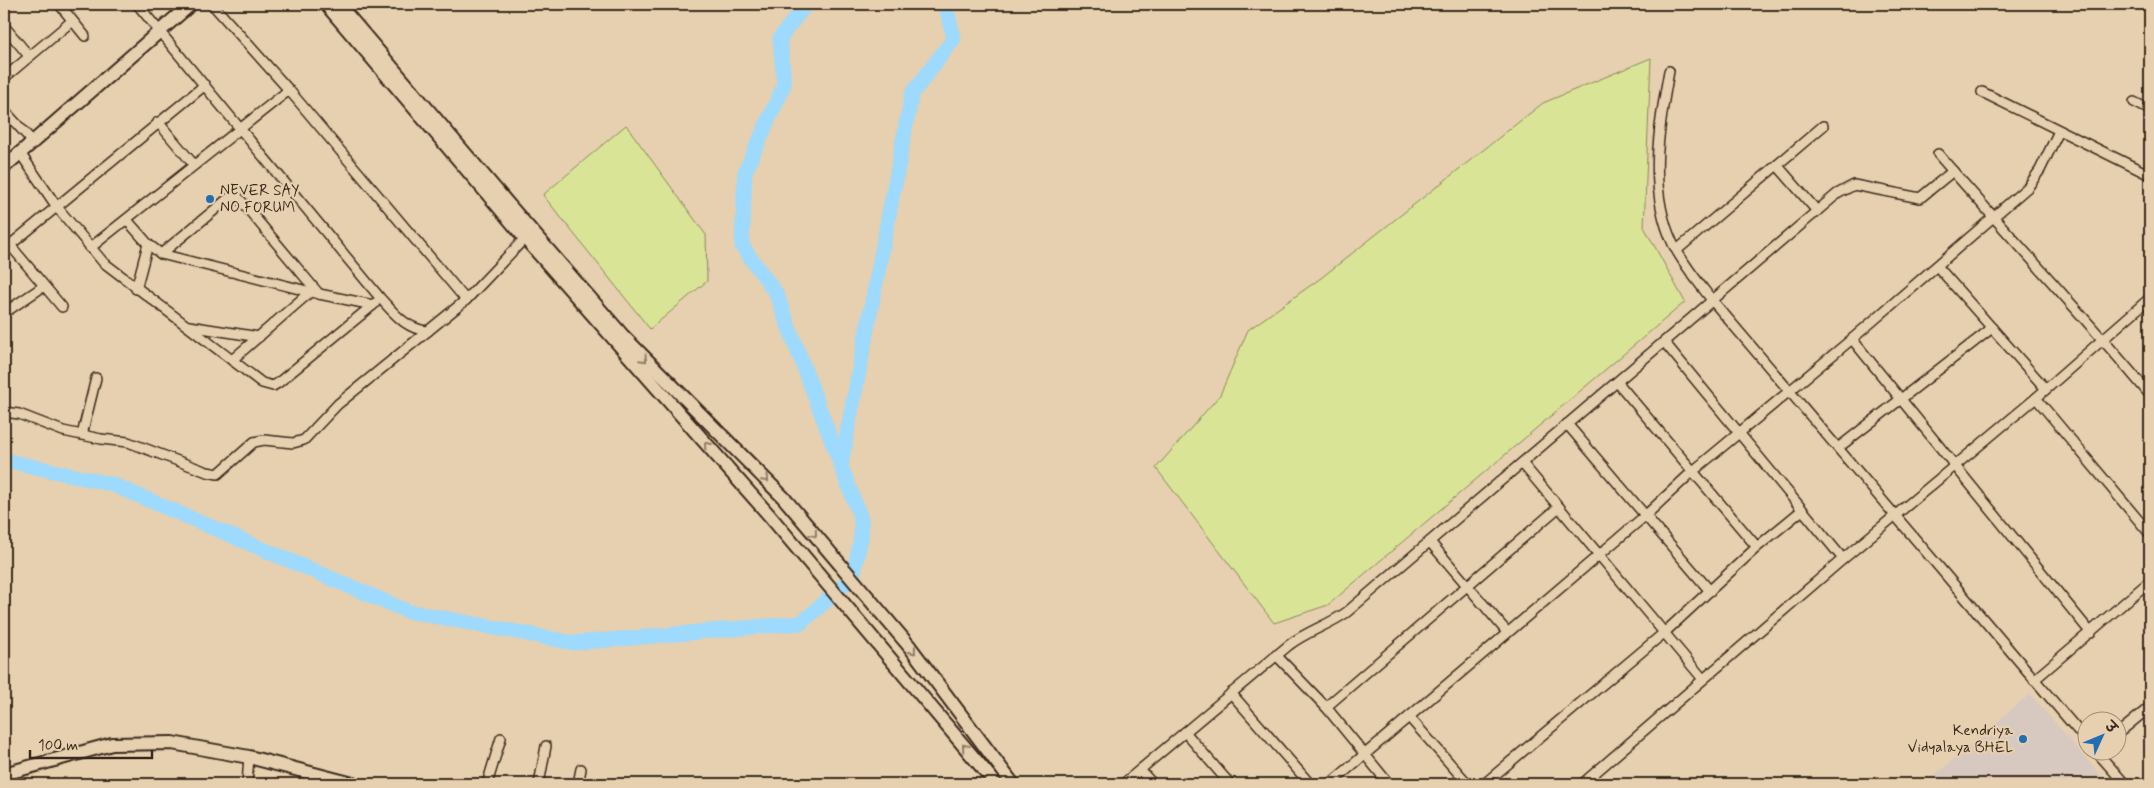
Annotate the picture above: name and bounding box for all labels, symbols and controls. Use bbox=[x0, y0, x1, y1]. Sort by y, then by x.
place label: NEVER SAY NO FORUM bbox=[220, 181, 299, 218]
marker: NEVER SAY NO FORUM bbox=[204, 193, 216, 205]
one-way arrow bbox=[638, 353, 647, 362]
one-way arrow bbox=[703, 442, 712, 451]
one-way arrow bbox=[760, 473, 769, 482]
one-way arrow bbox=[808, 528, 816, 537]
one-way arrow bbox=[907, 645, 915, 654]
north arrow bbox=[2076, 710, 2126, 760]
text: उ bbox=[2100, 717, 2122, 738]
place label: Kendriya Vidyalaya BHEL bbox=[1908, 721, 2014, 758]
scale bar bbox=[30, 728, 152, 760]
marker: Kendriya Vidyalaya BHEL bbox=[2017, 733, 2029, 745]
text: 100 m bbox=[38, 736, 78, 756]
one-way arrow bbox=[962, 744, 970, 753]

